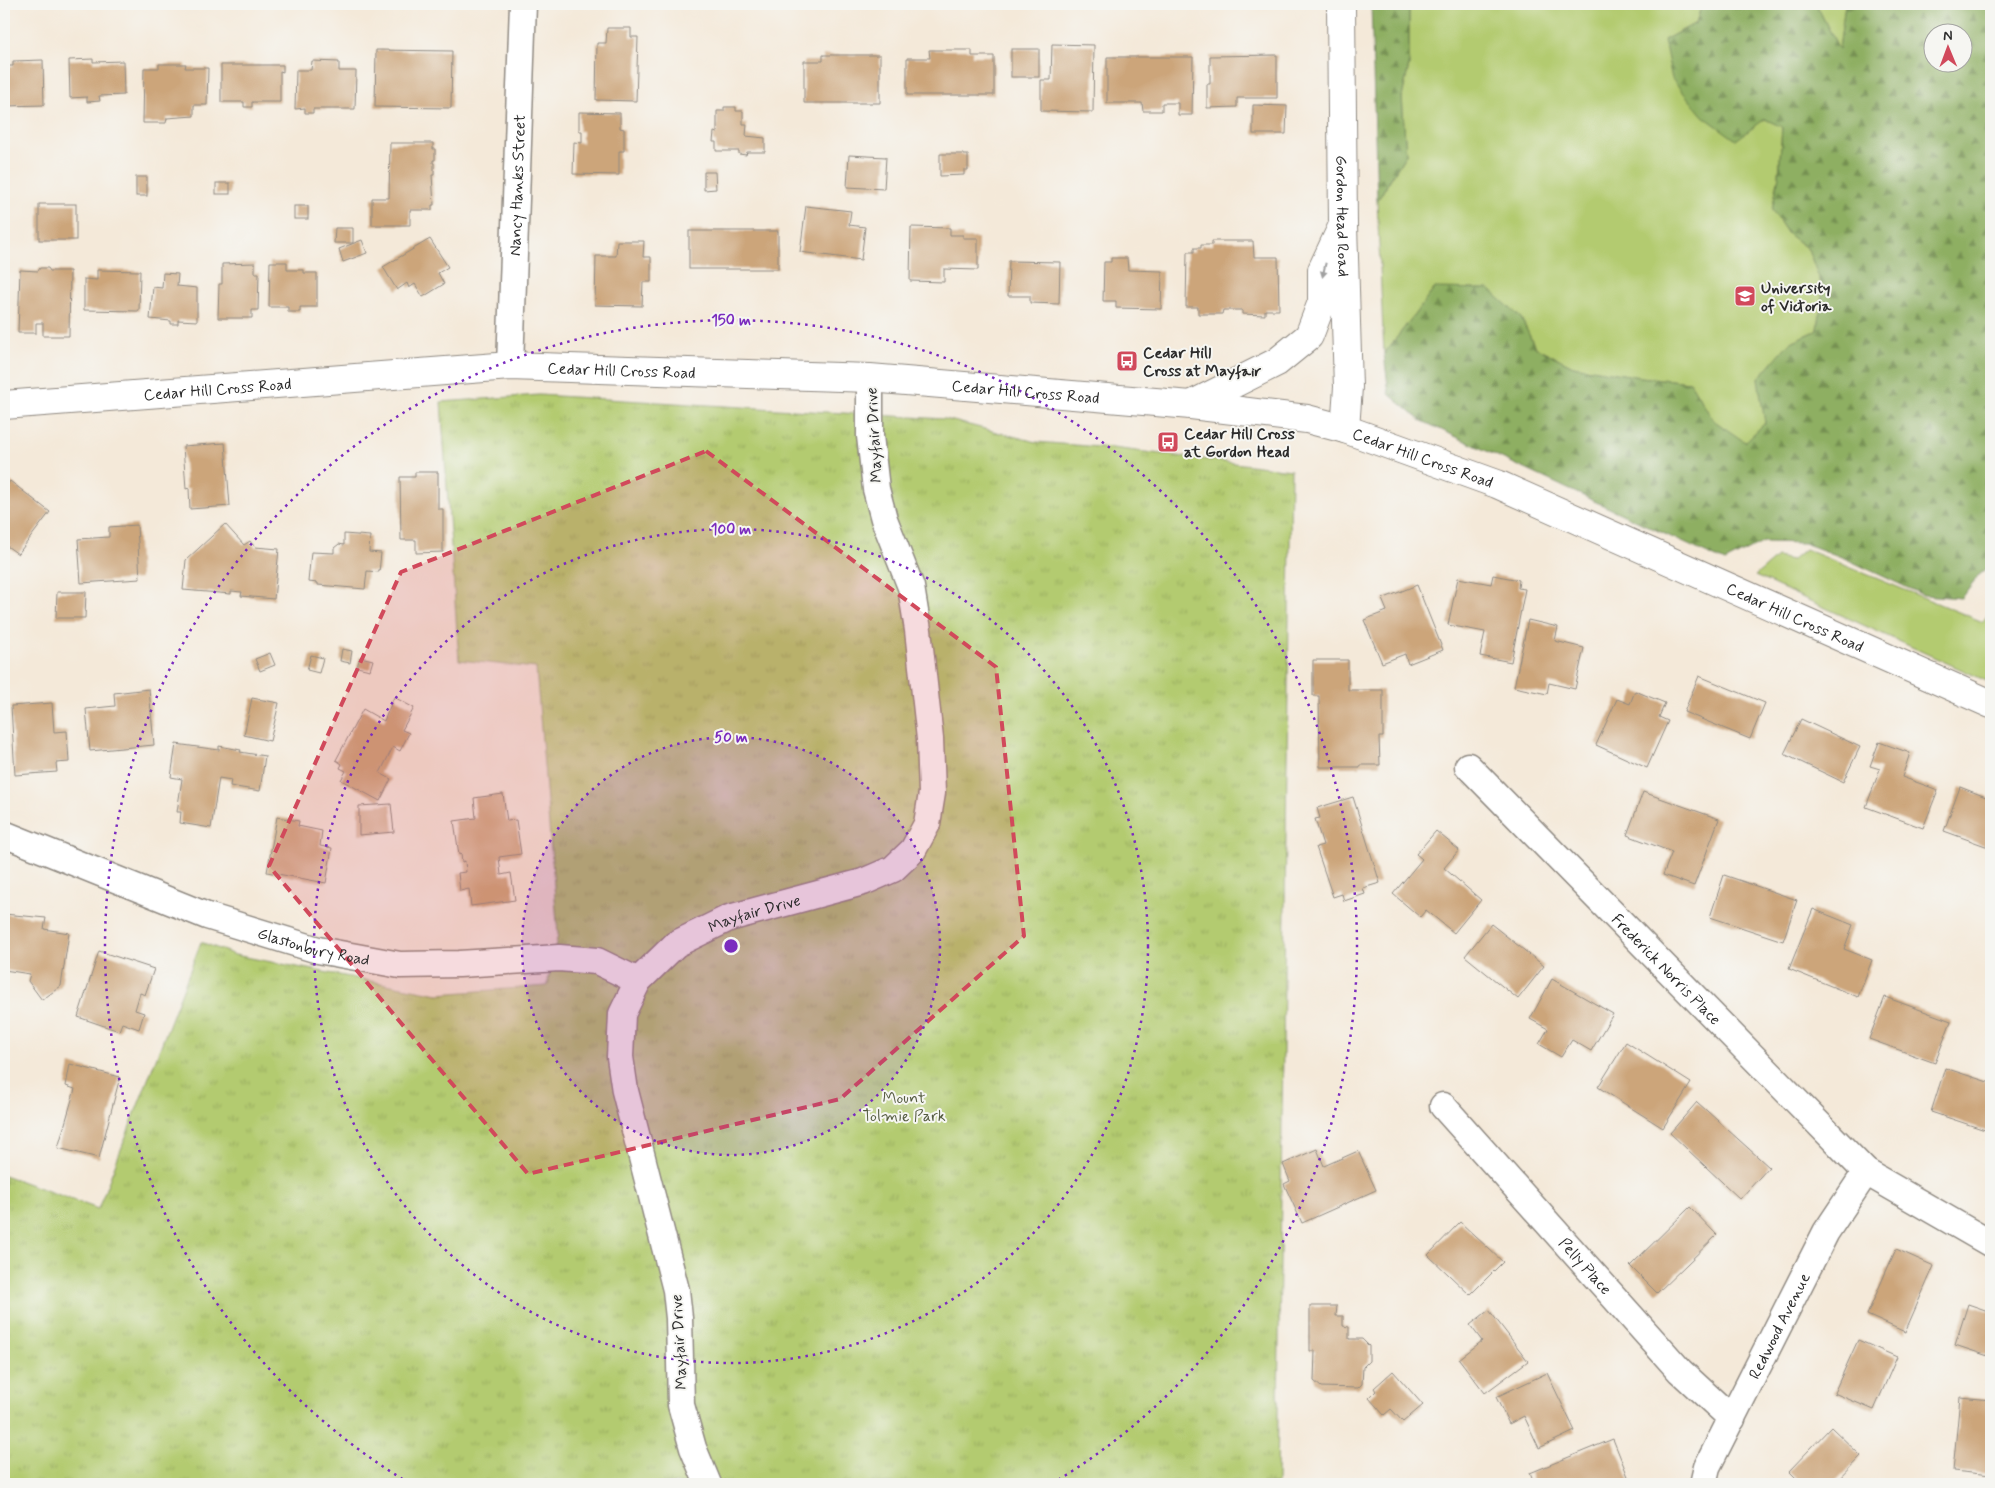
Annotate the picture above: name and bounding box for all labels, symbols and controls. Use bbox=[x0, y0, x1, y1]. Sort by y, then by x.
north arrow bbox=[1922, 22, 1972, 72]
text: N bbox=[1943, 27, 1953, 45]
street label: Nancy Hanks Street bbox=[505, 113, 531, 256]
street label: Gordon Head Road bbox=[1330, 155, 1354, 277]
one-way arrow bbox=[1320, 262, 1328, 278]
place label: University of Victoria bbox=[1761, 278, 1832, 317]
school or university icon: University of Victoria bbox=[1733, 284, 1757, 308]
text: 150 m bbox=[711, 311, 751, 331]
place label: Cedar Hill Cross at Mayfair bbox=[1143, 343, 1262, 382]
bus stop icon: Cedar Hill Cross at Mayfair bbox=[1115, 349, 1139, 373]
street label: Cedar Hill Cross Road bbox=[547, 358, 696, 384]
street label: Cedar Hill Cross Road bbox=[143, 374, 292, 406]
street label: Cedar Hill Cross Road bbox=[951, 376, 1100, 409]
street label: Mayfair Drive bbox=[862, 387, 887, 483]
place label: Cedar Hill Cross at Gordon Head bbox=[1184, 424, 1295, 463]
street label: Cedar Hill Cross Road bbox=[1349, 424, 1496, 494]
bus stop icon: Cedar Hill Cross at Gordon Head bbox=[1156, 430, 1180, 454]
text: 100 m bbox=[711, 520, 751, 540]
street label: Cedar Hill Cross Road bbox=[1723, 578, 1867, 658]
text: 50 m bbox=[714, 728, 748, 748]
street label: Mayfair Drive bbox=[705, 890, 803, 939]
street label: Frederick Norris Place bbox=[1606, 910, 1725, 1030]
street label: Glastonbury Road bbox=[255, 923, 371, 971]
centre of rings bbox=[722, 937, 740, 955]
park label: Mount Tolmie Park bbox=[862, 1088, 946, 1127]
street label: Pelly Place bbox=[1553, 1233, 1616, 1300]
street label: Redwood Avenue bbox=[1744, 1269, 1816, 1383]
street label: Mayfair Drive bbox=[667, 1294, 692, 1390]

